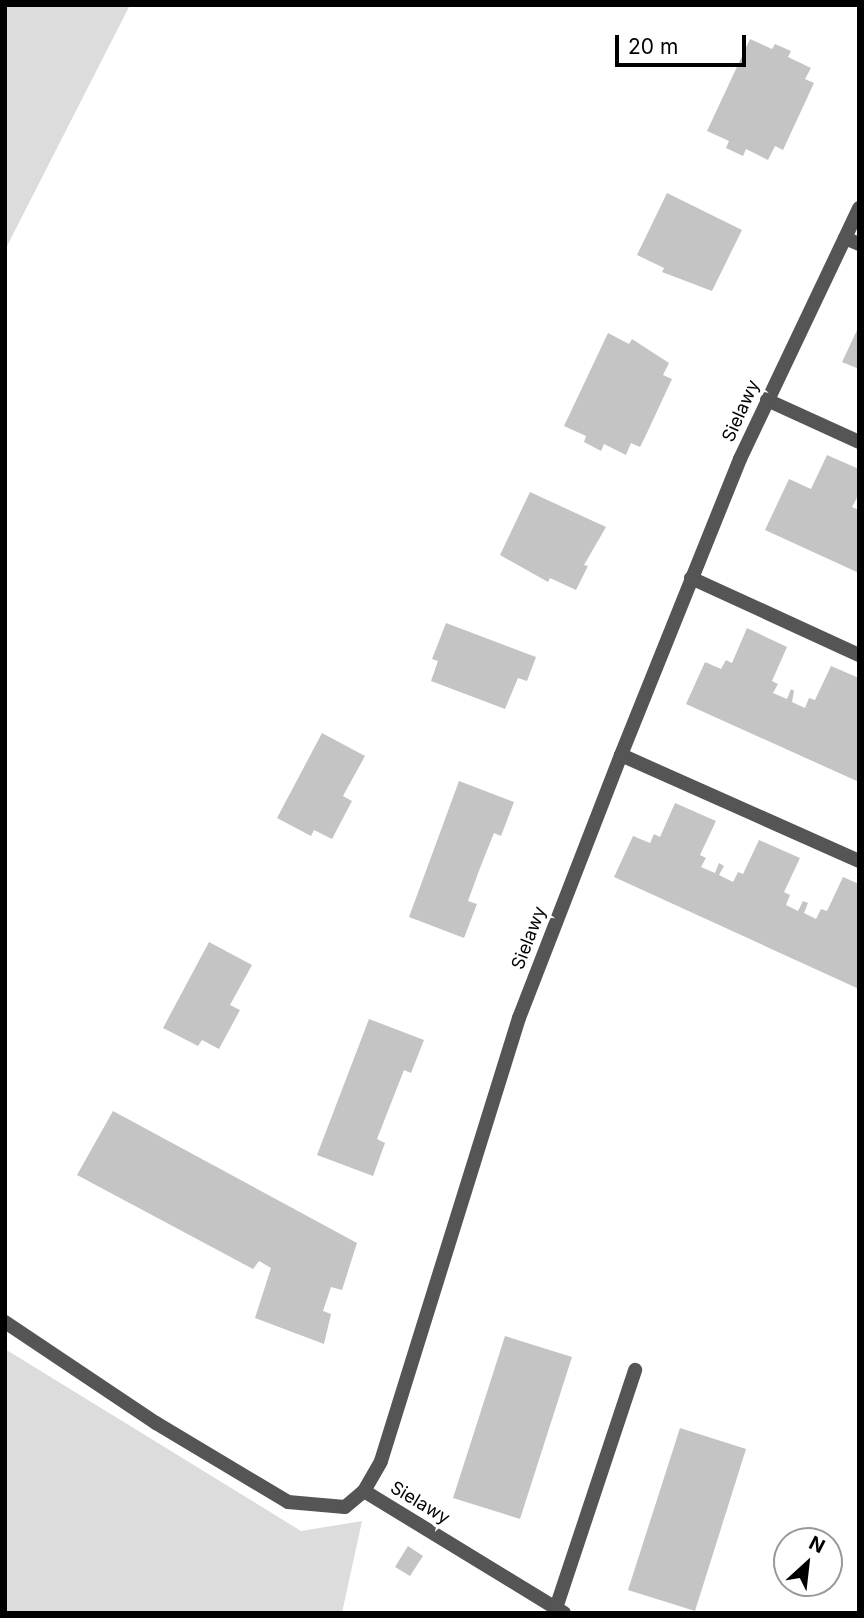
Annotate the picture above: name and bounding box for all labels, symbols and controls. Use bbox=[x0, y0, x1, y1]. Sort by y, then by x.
scale bar bbox=[619, 21, 750, 65]
text: 20 m bbox=[628, 34, 678, 59]
street label: Sielawy bbox=[718, 377, 764, 445]
street label: Sielawy bbox=[507, 903, 551, 973]
street label: Sielawy bbox=[386, 1477, 454, 1529]
north arrow bbox=[773, 1527, 843, 1597]
text: N bbox=[805, 1531, 829, 1558]

